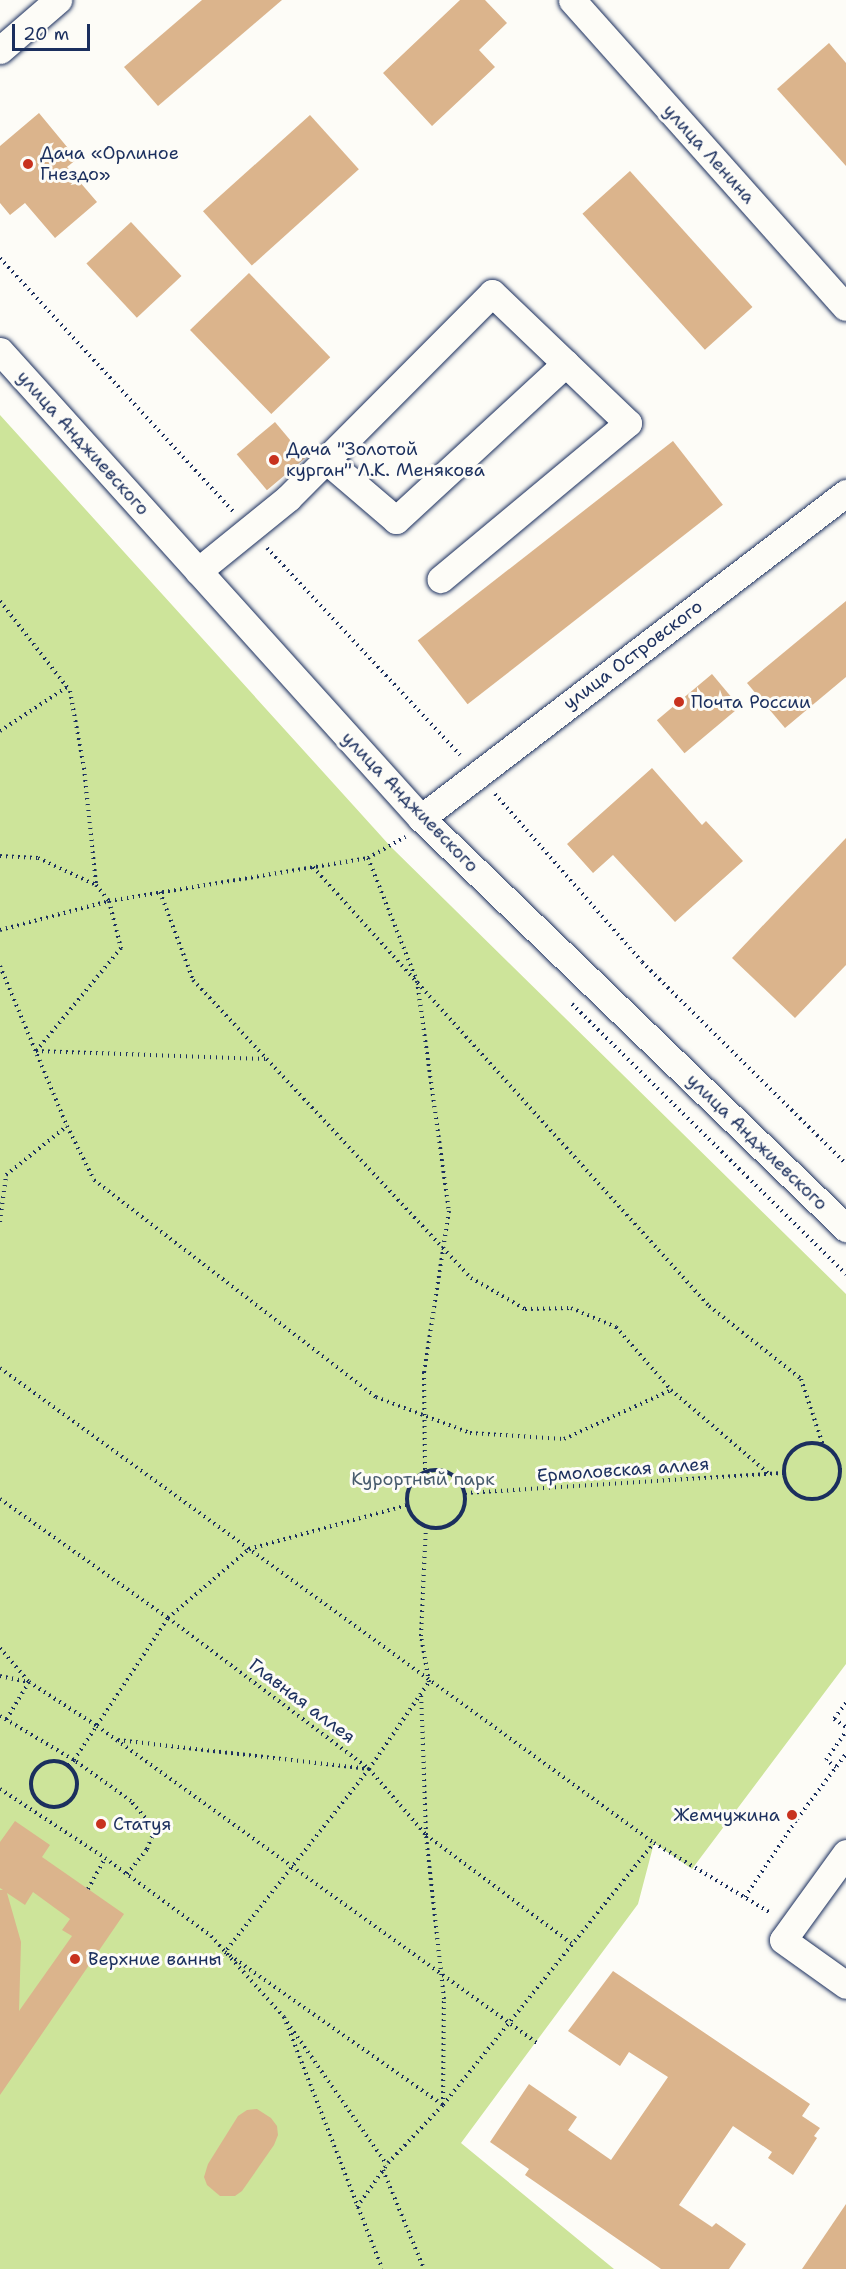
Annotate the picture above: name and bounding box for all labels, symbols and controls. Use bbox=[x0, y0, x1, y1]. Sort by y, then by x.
scale bar bbox=[15, 12, 93, 50]
text: 20 m bbox=[23, 22, 69, 46]
street label: улица Ленина bbox=[659, 100, 759, 208]
place label: Дача «Орлиное Гнездо» bbox=[40, 143, 179, 186]
marker: Дача «Орлиное Гнездо» bbox=[21, 157, 35, 171]
street label: улица Анджиевского bbox=[12, 366, 154, 520]
place label: Дача "Золотой курган" Л.К. Менякова bbox=[286, 439, 485, 482]
marker: Дача "Золотой курган" Л.К. Менякова bbox=[267, 453, 281, 467]
street label: улица Островского bbox=[559, 596, 707, 714]
place label: Почта России bbox=[691, 691, 811, 713]
marker: Почта России bbox=[672, 695, 686, 709]
street label: улица Анджиевского bbox=[337, 727, 483, 877]
street label: улица Анджиевского bbox=[682, 1069, 832, 1215]
street label: Ермоловская аллея bbox=[536, 1453, 710, 1487]
park label: Курортный парк bbox=[351, 1468, 495, 1490]
street label: Главная аллея bbox=[245, 1654, 359, 1748]
place label: Жемчужина bbox=[674, 1804, 780, 1826]
marker: Жемчужина bbox=[785, 1808, 799, 1822]
place label: Статуя bbox=[113, 1813, 171, 1835]
marker: Статуя bbox=[94, 1817, 108, 1831]
place label: Верхние ванны bbox=[88, 1948, 222, 1970]
marker: Верхние ванны bbox=[66, 1950, 84, 1968]

